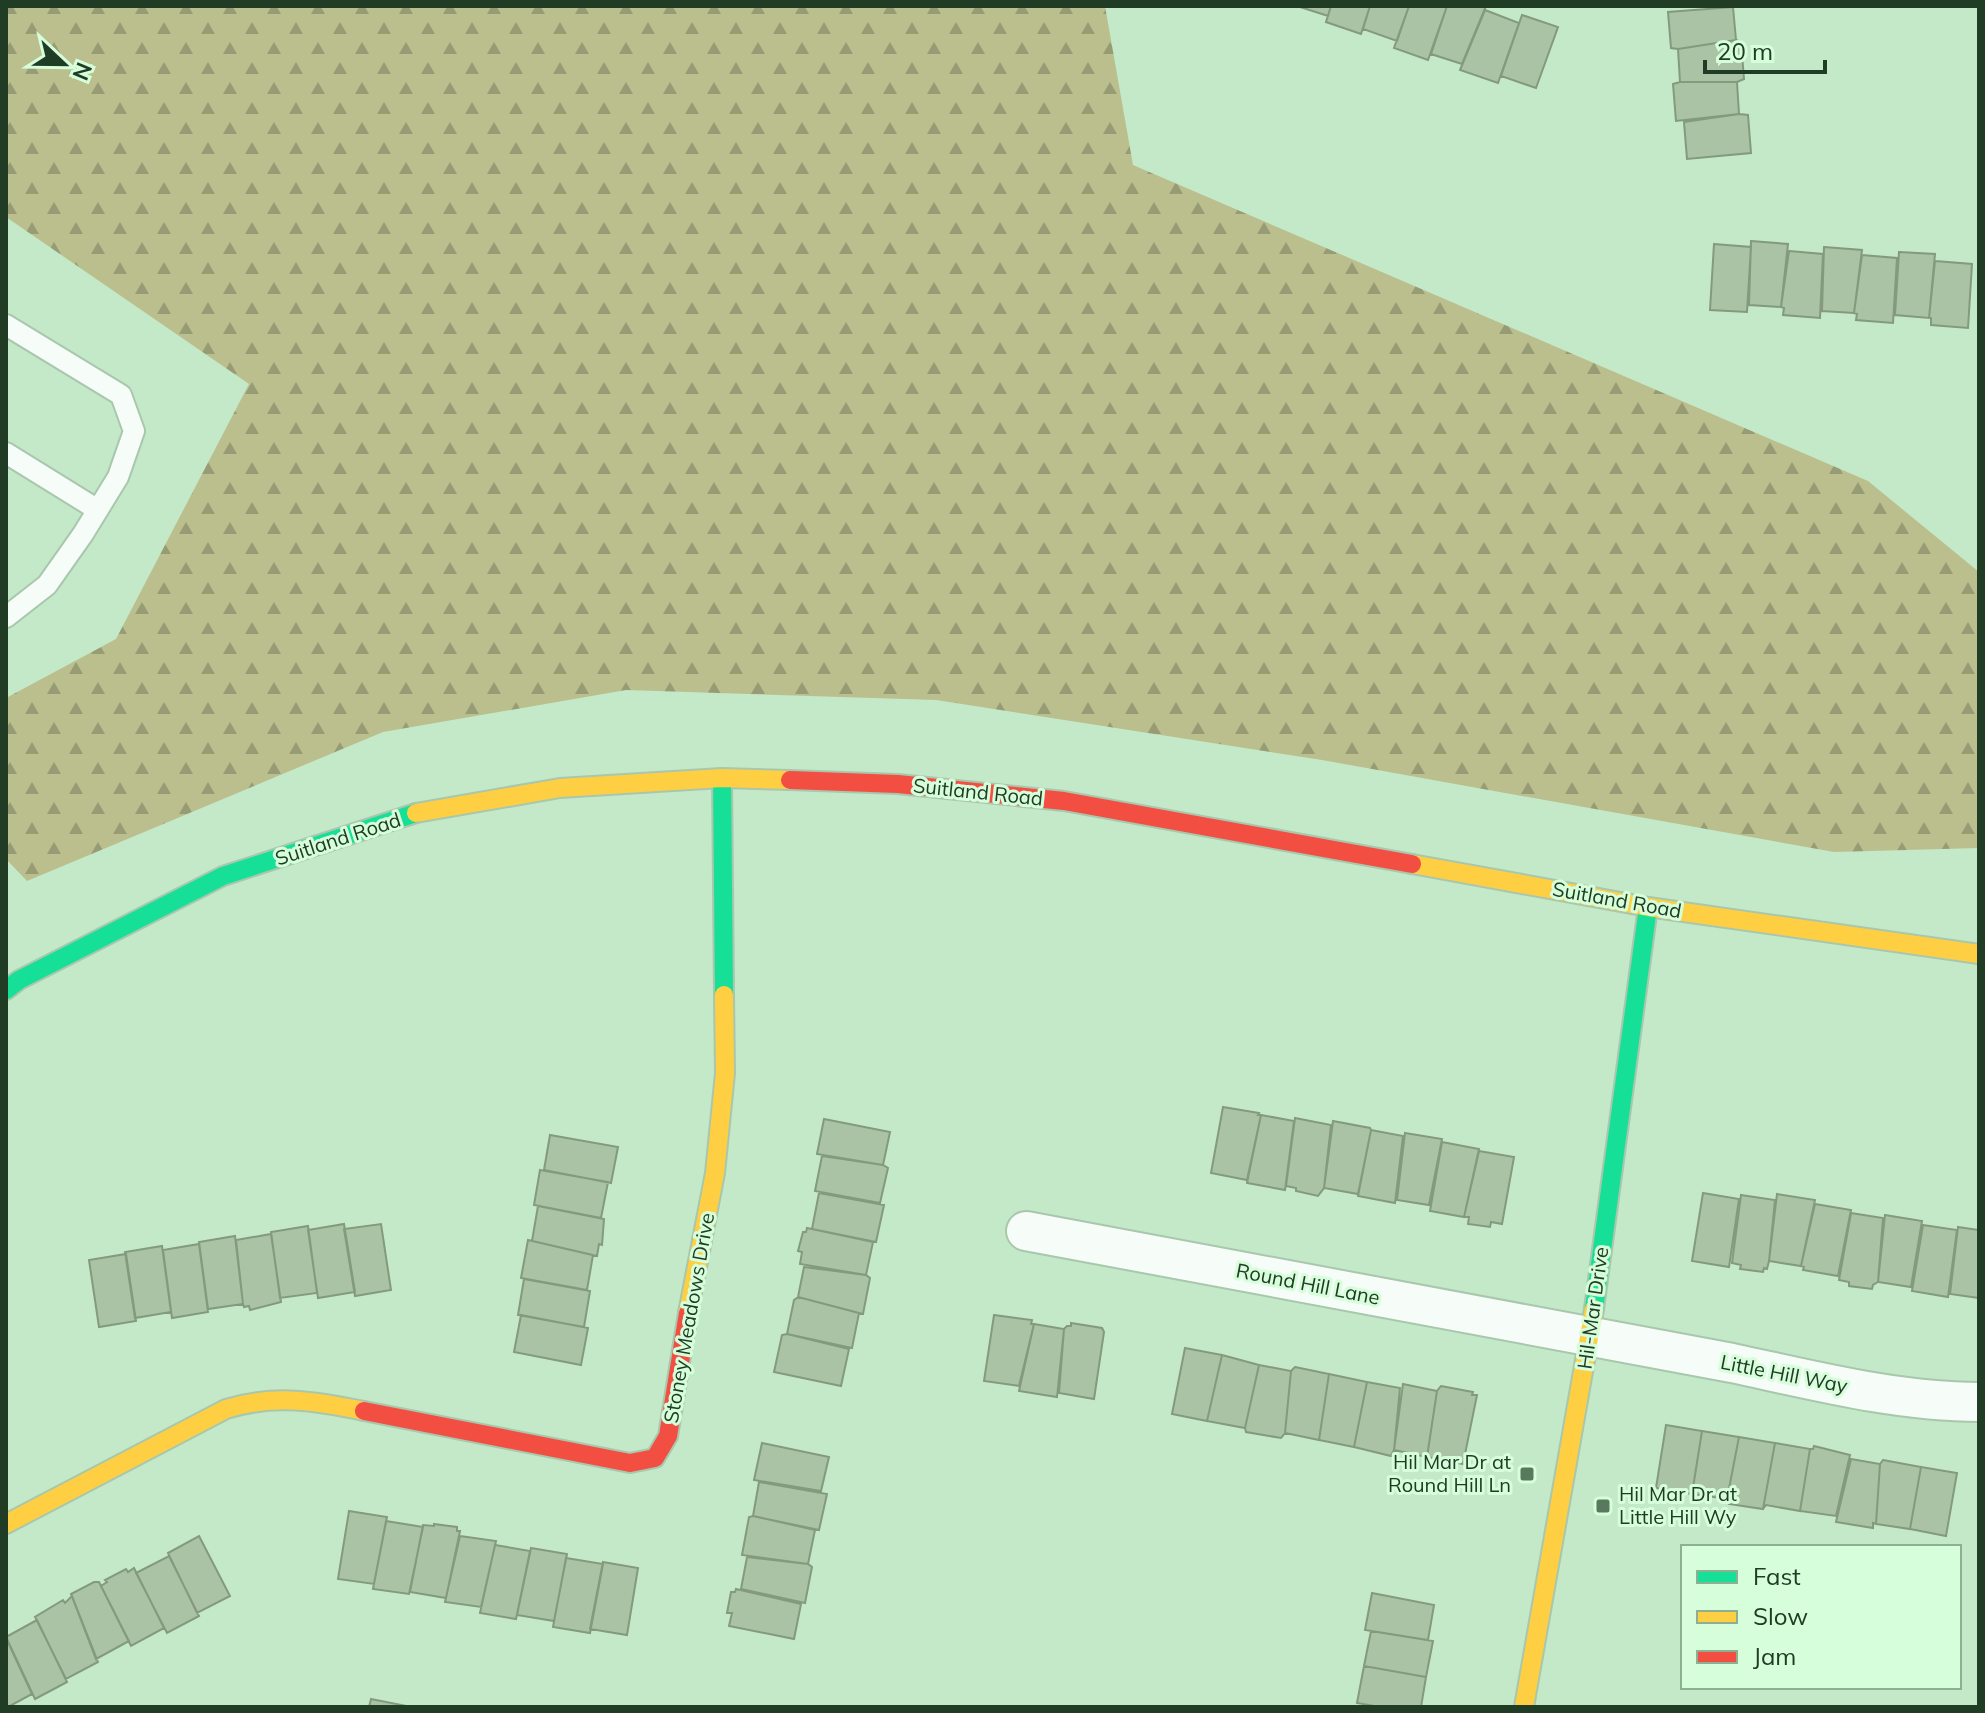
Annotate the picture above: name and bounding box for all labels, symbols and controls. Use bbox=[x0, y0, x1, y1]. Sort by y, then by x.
north arrow bbox=[24, 24, 104, 104]
scale bar bbox=[1705, 24, 1825, 74]
text: 20 m bbox=[1717, 36, 1773, 66]
text: N bbox=[66, 59, 99, 84]
street label: Suitland Road bbox=[912, 772, 1044, 811]
street label: Suitland Road bbox=[272, 806, 404, 871]
street label: Suitland Road bbox=[1551, 876, 1684, 923]
street label: Stoney Meadows Drive bbox=[658, 1211, 719, 1425]
street label: Hil-Mar Drive bbox=[1572, 1245, 1613, 1371]
street label: Round Hill Lane bbox=[1234, 1257, 1382, 1310]
street label: Little Hill Way bbox=[1719, 1349, 1850, 1398]
place label: Hil Mar Dr at Round Hill Ln bbox=[1388, 1449, 1511, 1497]
marker: Hil Mar Dr at Round Hill Ln bbox=[1518, 1465, 1536, 1483]
place label: Hil Mar Dr at Little Hill Wy bbox=[1619, 1481, 1737, 1529]
marker: Hil Mar Dr at Little Hill Wy bbox=[1594, 1497, 1612, 1515]
legend bbox=[1681, 1545, 1961, 1689]
text: Fast bbox=[1753, 1561, 1801, 1591]
text: Slow bbox=[1753, 1601, 1808, 1631]
text: Jam bbox=[1753, 1641, 1796, 1671]

